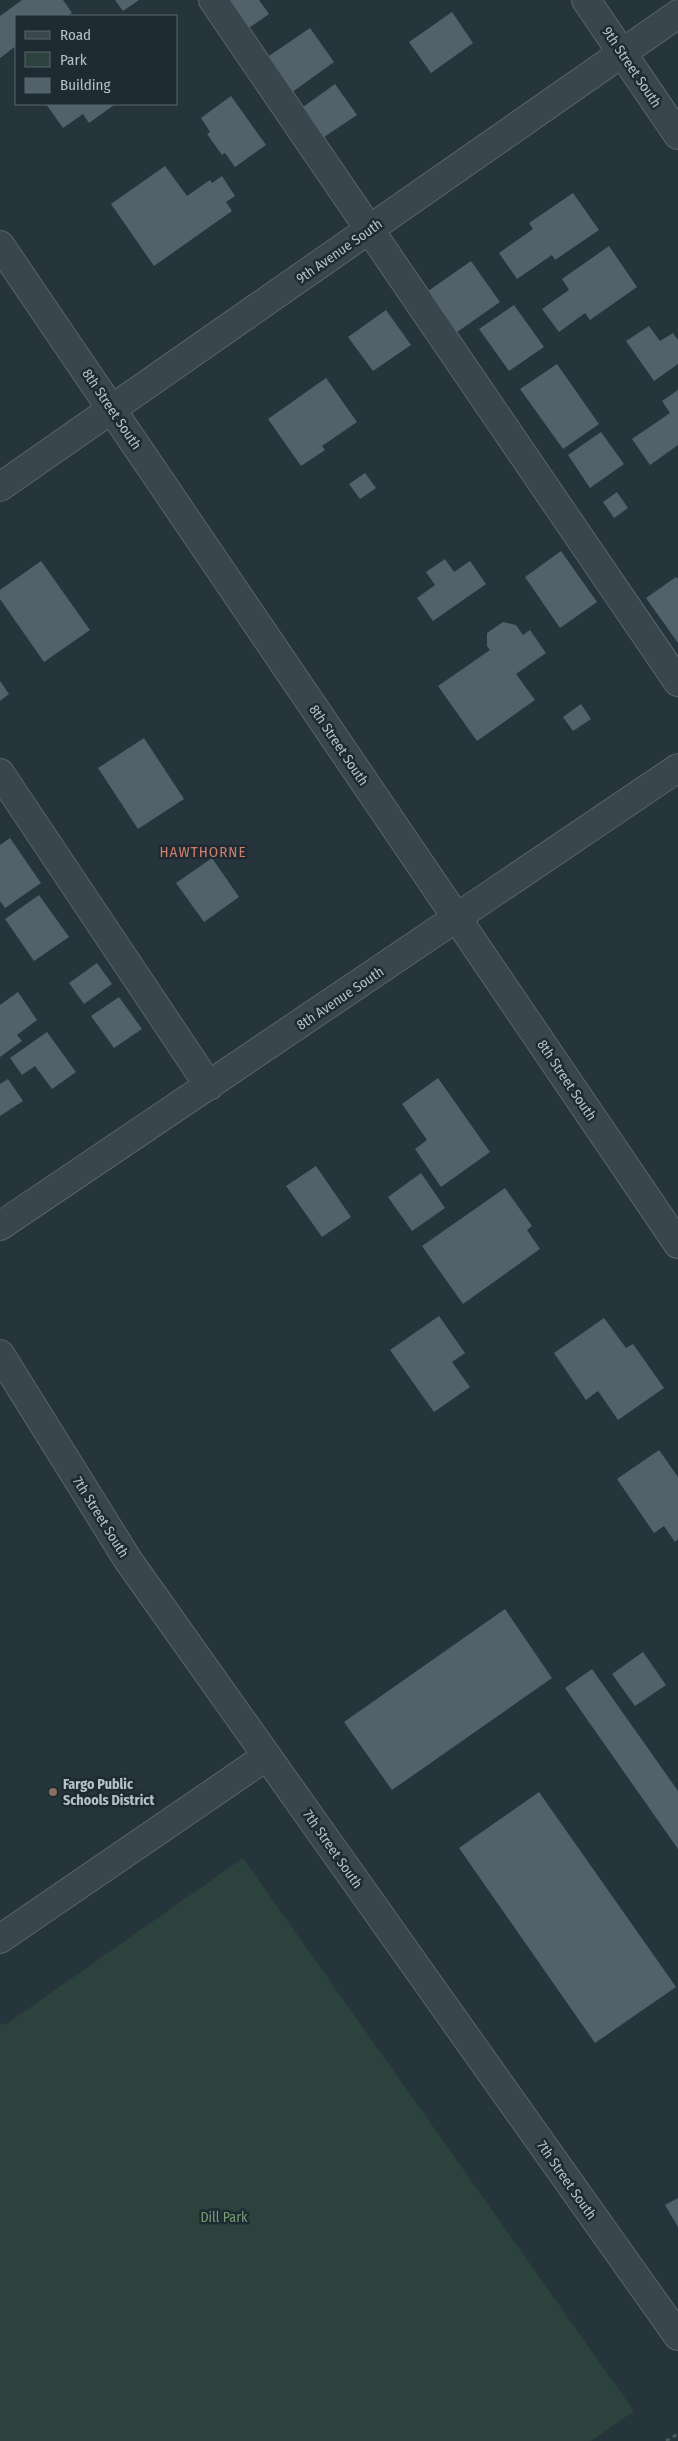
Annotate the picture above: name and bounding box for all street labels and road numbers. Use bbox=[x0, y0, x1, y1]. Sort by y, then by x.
street label: 9th Street South bbox=[598, 24, 665, 111]
street label: 9th Avenue South bbox=[293, 215, 386, 287]
street label: 8th Street South bbox=[78, 366, 145, 453]
street label: 8th Street South bbox=[305, 702, 372, 789]
street label: 8th Avenue South bbox=[294, 963, 387, 1034]
street label: 8th Street South bbox=[533, 1037, 600, 1124]
street label: 7th Street South bbox=[69, 1474, 132, 1561]
street label: 7th Street South bbox=[299, 1807, 366, 1892]
street label: 7th Street South bbox=[533, 2138, 600, 2223]

